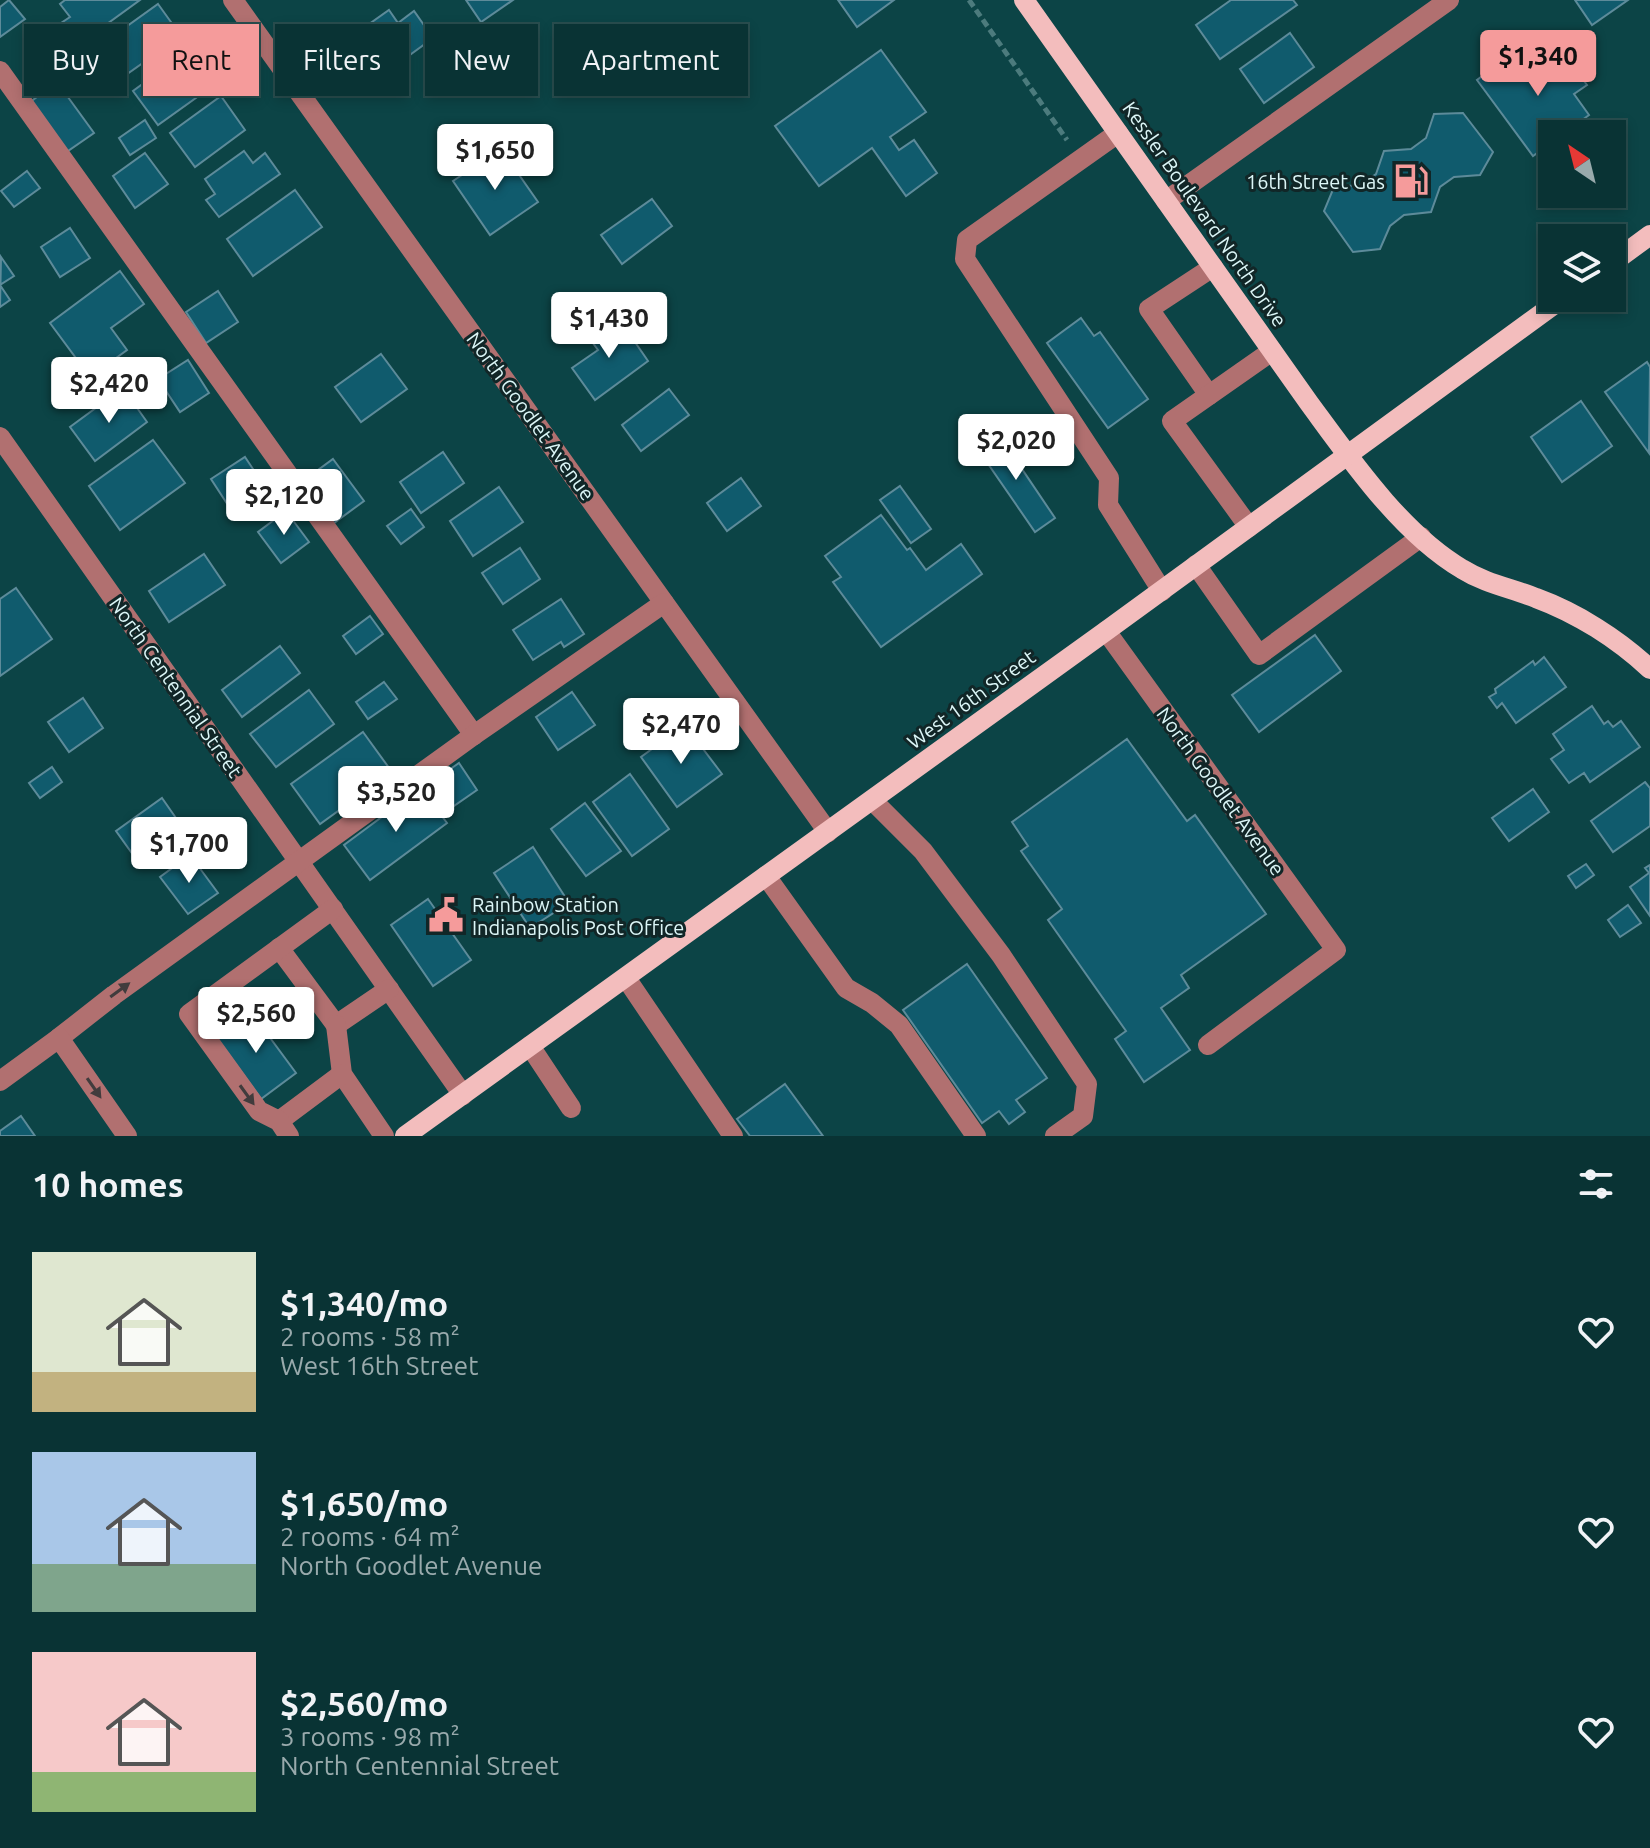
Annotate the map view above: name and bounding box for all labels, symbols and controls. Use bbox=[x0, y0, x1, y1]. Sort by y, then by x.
chip: Buy bbox=[24, 24, 127, 96]
chip: Rent bbox=[143, 24, 259, 96]
chip: Filters bbox=[275, 24, 409, 96]
chip: New bbox=[425, 24, 538, 96]
chip: Apartment bbox=[554, 24, 748, 96]
pin: $1,340 bbox=[1473, 30, 1603, 98]
text: $1,340 bbox=[1498, 41, 1578, 70]
street label: Kessler Boulevard North Drive bbox=[1118, 97, 1292, 331]
north arrow bbox=[1538, 120, 1626, 208]
map controls bbox=[1538, 120, 1626, 312]
pin: $1,650 bbox=[430, 124, 560, 192]
text: $1,650 bbox=[455, 135, 535, 164]
fuel station icon: 16th Street Gas bbox=[1392, 162, 1430, 200]
place label: 16th Street Gas bbox=[1246, 170, 1385, 193]
button: layers bbox=[1538, 224, 1626, 312]
pin: $1,430 bbox=[544, 292, 674, 360]
text: $1,430 bbox=[569, 303, 649, 332]
street label: North Goodlet Avenue bbox=[462, 328, 600, 504]
pin: $2,420 bbox=[44, 357, 174, 425]
text: $2,420 bbox=[69, 368, 149, 397]
pin: $2,020 bbox=[951, 414, 1081, 482]
text: $2,020 bbox=[976, 425, 1056, 454]
pin: $2,120 bbox=[219, 469, 349, 537]
text: $2,120 bbox=[244, 480, 324, 509]
street label: North Centennial Street bbox=[105, 592, 247, 782]
street label: West 16th Street bbox=[903, 645, 1040, 753]
pin: $2,470 bbox=[616, 698, 746, 766]
street label: North Goodlet Avenue bbox=[1152, 703, 1290, 879]
text: $2,470 bbox=[641, 709, 721, 738]
pin: $3,520 bbox=[331, 766, 461, 834]
text: $3,520 bbox=[356, 777, 436, 806]
pin: $1,700 bbox=[124, 817, 254, 885]
text: $1,700 bbox=[149, 828, 229, 857]
place label: Rainbow Station Indianapolis Post Office bbox=[472, 893, 684, 939]
public building icon: Rainbow Station Indianapolis Post Office bbox=[427, 896, 465, 934]
one-way arrow bbox=[110, 983, 131, 998]
pin: $2,560 bbox=[191, 987, 321, 1055]
text: $2,560 bbox=[216, 998, 296, 1027]
one-way arrow bbox=[86, 1078, 101, 1099]
one-way arrow bbox=[238, 1084, 254, 1105]
icon: filters bbox=[1574, 1162, 1618, 1206]
text: 10 homes bbox=[32, 1165, 184, 1203]
icon: home bbox=[96, 1284, 192, 1380]
text: $1,340/mo bbox=[280, 1284, 448, 1322]
icon: heart bbox=[1574, 1310, 1618, 1354]
text: 2 rooms · 58 m² bbox=[280, 1322, 460, 1351]
text: West 16th Street bbox=[280, 1351, 478, 1380]
icon: home bbox=[96, 1484, 192, 1580]
text: $1,650/mo bbox=[280, 1484, 448, 1522]
icon: heart bbox=[1574, 1510, 1618, 1554]
text: 2 rooms · 64 m² bbox=[280, 1522, 460, 1551]
text: North Goodlet Avenue bbox=[280, 1551, 542, 1580]
icon: home bbox=[96, 1684, 192, 1780]
text: $2,560/mo bbox=[280, 1684, 448, 1722]
icon: heart bbox=[1574, 1710, 1618, 1754]
text: 3 rooms · 98 m² bbox=[280, 1722, 460, 1751]
text: North Centennial Street bbox=[280, 1751, 559, 1780]

